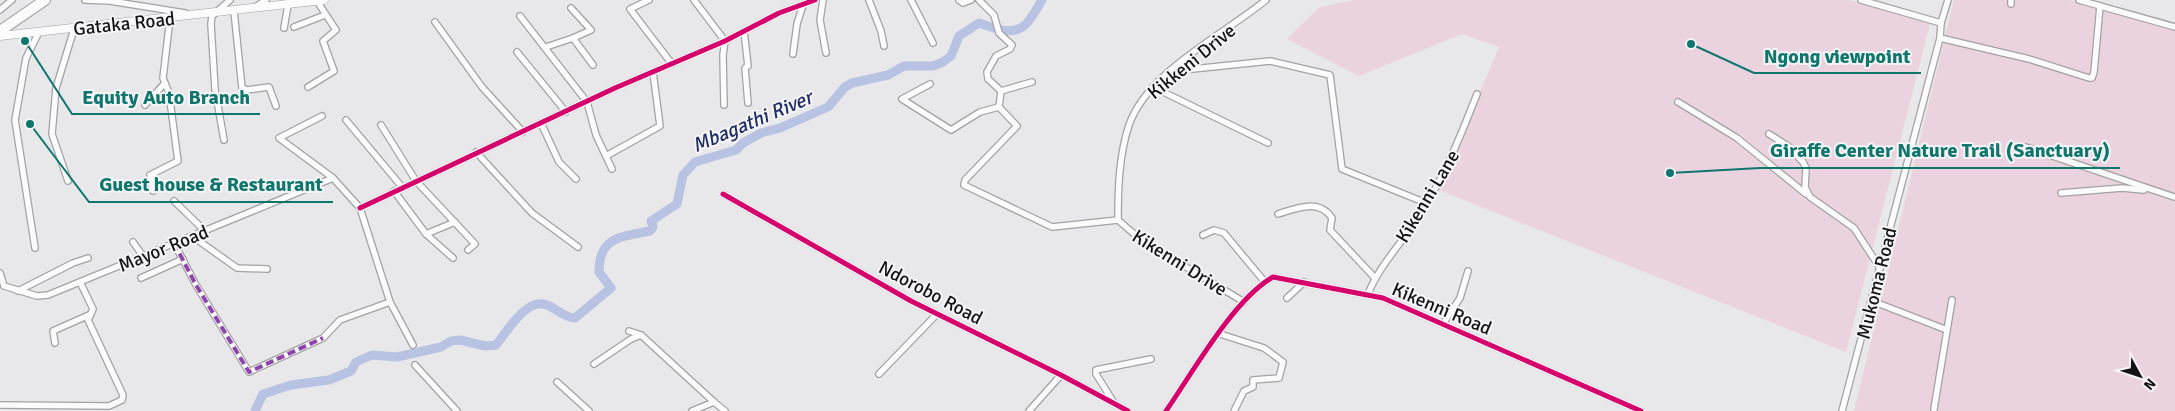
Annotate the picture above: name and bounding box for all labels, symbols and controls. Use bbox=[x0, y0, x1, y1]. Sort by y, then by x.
street label: Gataka Road bbox=[72, 7, 176, 41]
street label: Kikkeni Drive bbox=[1143, 19, 1241, 105]
callout: Ngong viewpoint bbox=[1754, 38, 1921, 73]
text: Ngong viewpoint bbox=[1764, 44, 1911, 69]
callout: Equity Auto Branch bbox=[72, 79, 260, 114]
water label: Mbagathi River bbox=[688, 84, 819, 158]
text: Equity Auto Branch bbox=[82, 85, 250, 110]
callout: Giraffe Center Nature Trail (Sanctuary) bbox=[1760, 133, 2120, 168]
text: Giraffe Center Nature Trail (Sanctuary) bbox=[1770, 138, 2110, 163]
street label: Kikenni Lane bbox=[1391, 146, 1465, 247]
callout: Guest house & Restaurant bbox=[89, 167, 333, 202]
text: Guest house & Restaurant bbox=[99, 172, 323, 197]
street label: Mayor Road bbox=[115, 220, 212, 278]
street label: Kikenni Drive bbox=[1127, 224, 1231, 302]
street label: Mukoma Road bbox=[1851, 225, 1902, 342]
street label: Ndorobo Road bbox=[875, 255, 987, 330]
street label: Kikenni Road bbox=[1388, 277, 1495, 341]
north arrow bbox=[2115, 351, 2165, 401]
text: N bbox=[2140, 375, 2159, 393]

